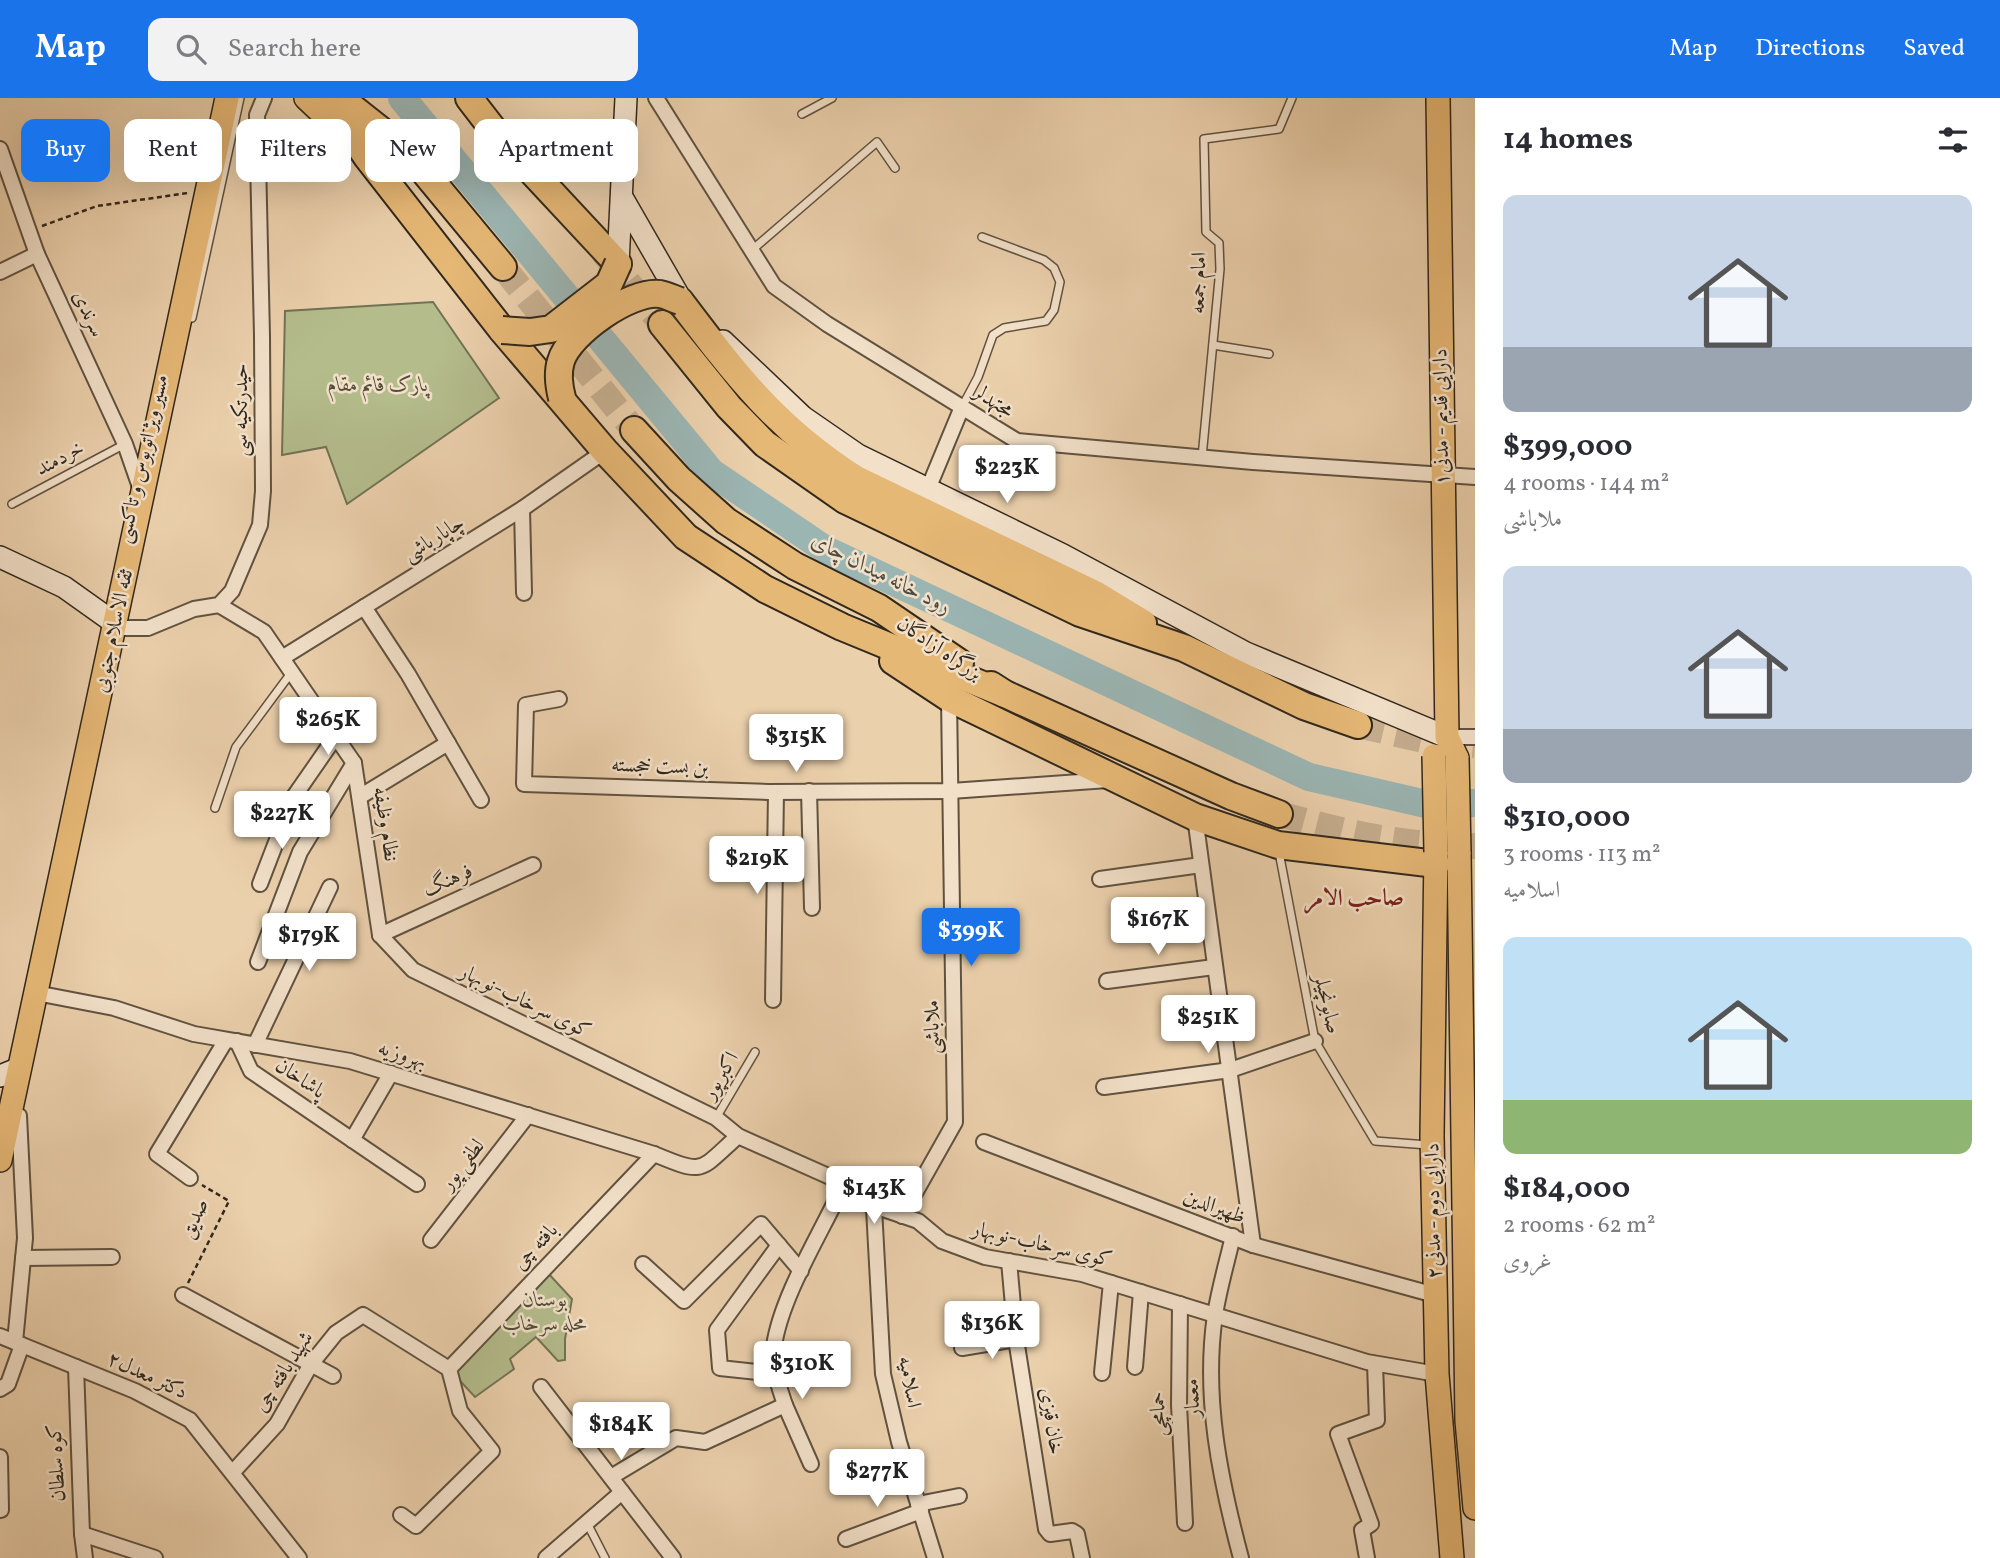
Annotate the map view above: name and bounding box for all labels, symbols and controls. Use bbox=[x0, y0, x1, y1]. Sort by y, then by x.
search box bbox=[148, 18, 638, 81]
text: Map bbox=[35, 26, 106, 72]
icon: search bbox=[172, 30, 210, 68]
text: Search here bbox=[228, 31, 361, 67]
text: Map bbox=[1669, 32, 1717, 66]
text: Directions bbox=[1755, 32, 1865, 66]
text: Saved bbox=[1903, 32, 1965, 66]
chip: Buy bbox=[21, 119, 110, 182]
chip: Rent bbox=[124, 119, 222, 182]
chip: Filters bbox=[236, 119, 351, 182]
chip: New bbox=[365, 119, 460, 182]
chip: Apartment bbox=[474, 119, 638, 182]
text: 14 homes bbox=[1503, 119, 1633, 161]
icon: filters bbox=[1934, 121, 1972, 159]
icon: home bbox=[1675, 240, 1801, 366]
street label: امام جمعه bbox=[1183, 251, 1217, 315]
street label: سرندی bbox=[65, 286, 111, 342]
street label: دارایی قدیم - مدنی۱ bbox=[1426, 348, 1460, 486]
street label: حیدرتکیه سی bbox=[227, 363, 256, 457]
park label: پارک قائم مقام bbox=[328, 371, 430, 402]
street label: مسیر ویژ اتوبوس و تاکسی bbox=[109, 372, 177, 546]
street label: مجتهدلر bbox=[965, 377, 1019, 426]
text: $399,000 bbox=[1503, 426, 1633, 468]
street label: خردمند bbox=[31, 434, 89, 484]
pin: $223K bbox=[958, 446, 1056, 505]
text: $223K bbox=[975, 452, 1039, 484]
text: 4 rooms · 144 m² bbox=[1503, 468, 1669, 500]
text: ملاباشی bbox=[1503, 504, 1562, 536]
street label: چاپارباشی bbox=[398, 509, 470, 569]
water label: رود خانه میدان چای bbox=[805, 525, 957, 623]
street label: ثقه الاسلام جنوبی bbox=[87, 566, 143, 696]
street label: بزرگراه آزادگان bbox=[890, 609, 988, 688]
icon: home bbox=[1675, 611, 1801, 737]
pin: $265K bbox=[279, 698, 377, 757]
text: $265K bbox=[295, 704, 361, 736]
pin: $315K bbox=[747, 714, 845, 774]
text: $315K bbox=[765, 721, 827, 753]
street label: بن بست خجسته bbox=[611, 751, 709, 783]
street label: نظام وظیفه bbox=[363, 785, 405, 864]
pin: $227K bbox=[233, 792, 331, 851]
text: $310,000 bbox=[1503, 797, 1630, 839]
text: $227K bbox=[250, 798, 314, 830]
pin: $219K bbox=[708, 836, 806, 896]
text: 3 rooms · 113 m² bbox=[1503, 839, 1661, 871]
text: $219K bbox=[725, 843, 789, 875]
street label: فرهنگ bbox=[418, 857, 478, 905]
text: اسلامیه bbox=[1503, 875, 1560, 907]
district label: صاحب الامر bbox=[1304, 883, 1404, 915]
pin: $167K bbox=[1109, 898, 1207, 957]
text: $167K bbox=[1127, 904, 1189, 936]
pin: $399K bbox=[922, 908, 1020, 968]
pin: $179K bbox=[260, 914, 358, 973]
text: $399K bbox=[938, 915, 1004, 947]
text: $179K bbox=[278, 920, 340, 952]
street label: کوی سرخاب-نوبهار bbox=[452, 957, 596, 1046]
street label: صابونچیلر bbox=[1306, 969, 1348, 1037]
icon: home bbox=[1675, 982, 1801, 1108]
pin: $251K bbox=[1159, 996, 1257, 1055]
street label: ملاباشی bbox=[918, 1000, 948, 1054]
text: $251K bbox=[1177, 1002, 1239, 1034]
street label: بهروزیه bbox=[374, 1034, 430, 1076]
street label: اکبرپور bbox=[694, 1047, 747, 1107]
street label: پاشاخان bbox=[269, 1052, 332, 1107]
street label: لطفی پور bbox=[432, 1133, 492, 1198]
street label: دارایی دوم - مدنی۲ bbox=[1418, 1143, 1452, 1279]
pin: $143K bbox=[825, 1166, 923, 1226]
text: $184,000 bbox=[1503, 1168, 1630, 1210]
text: $143K bbox=[842, 1173, 906, 1205]
street label: ظهیرالدین bbox=[1179, 1182, 1249, 1232]
street label: صدیق bbox=[174, 1194, 216, 1244]
text: 2 rooms · 62 m² bbox=[1503, 1210, 1655, 1242]
street label: کوی سرخاب-نوبهار bbox=[967, 1214, 1115, 1275]
street label: بافته چی bbox=[507, 1217, 565, 1277]
text: غروی bbox=[1503, 1246, 1552, 1278]
park label: بوستان محله سرخاب bbox=[503, 1286, 587, 1339]
pin: $136K bbox=[943, 1302, 1041, 1361]
text: $136K bbox=[960, 1308, 1024, 1340]
street label: شهید بافته چی bbox=[247, 1326, 321, 1418]
pin: $310K bbox=[753, 1342, 851, 1401]
street label: دکتر معدل۲ bbox=[102, 1345, 192, 1407]
text: $310K bbox=[770, 1348, 834, 1380]
street label: اسلامیه bbox=[890, 1354, 928, 1410]
street label: معمار bbox=[1178, 1378, 1208, 1420]
street label: خان قیزی bbox=[1031, 1385, 1071, 1457]
street label: حمامچی bbox=[1144, 1391, 1174, 1437]
pin: $184K bbox=[572, 1402, 670, 1462]
text: $184K bbox=[589, 1409, 653, 1441]
street label: کوه سلطان bbox=[40, 1424, 74, 1502]
pin: $277K bbox=[828, 1450, 926, 1509]
text: $277K bbox=[845, 1456, 909, 1488]

